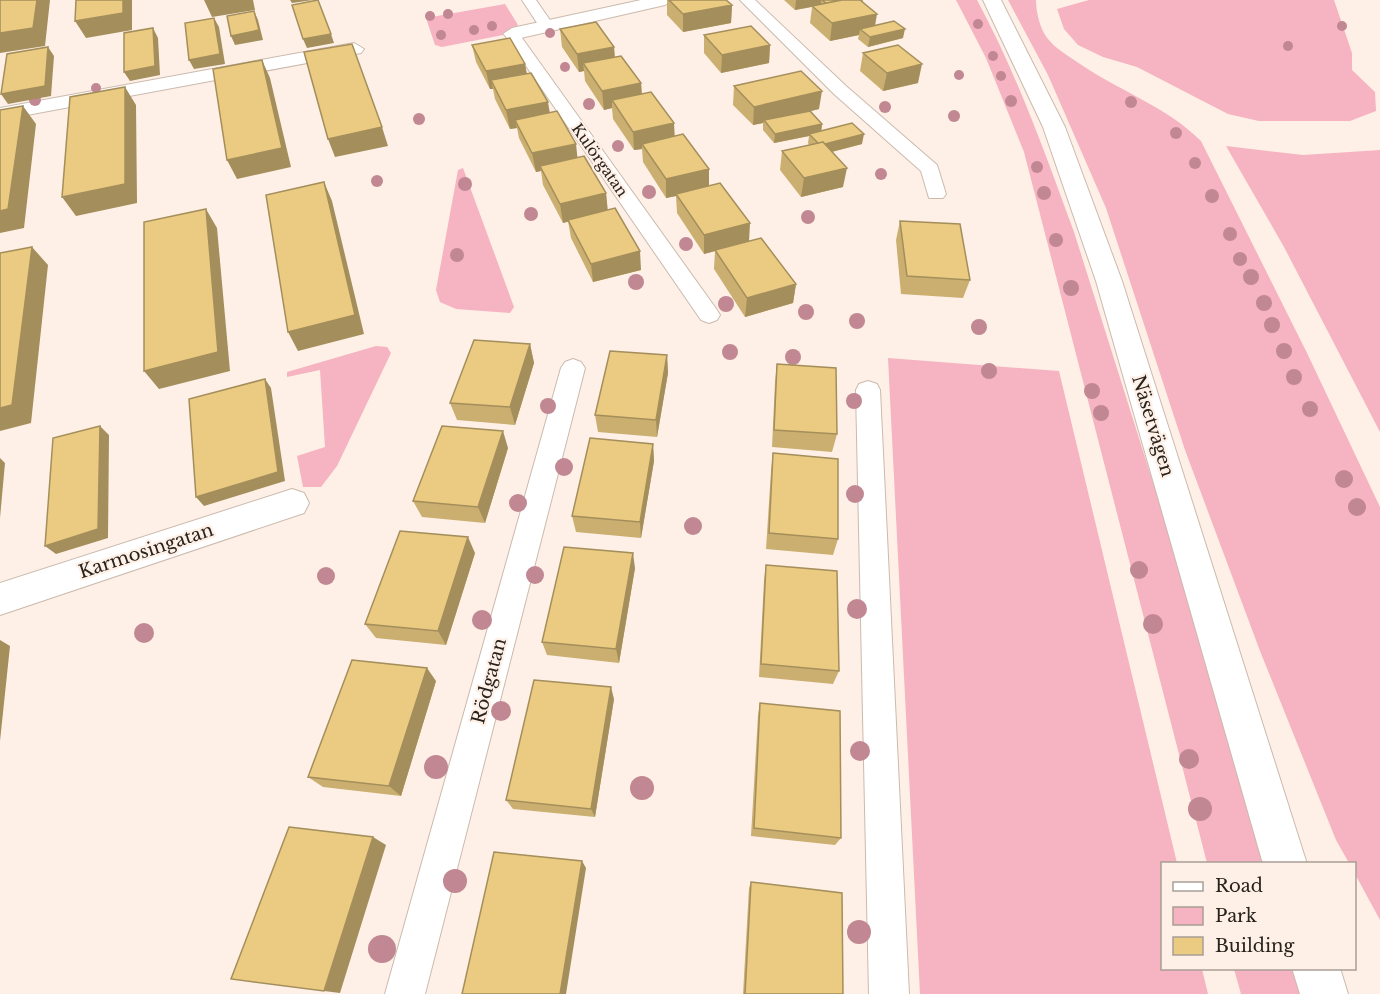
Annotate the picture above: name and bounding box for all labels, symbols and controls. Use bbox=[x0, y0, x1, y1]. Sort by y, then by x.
street label: Kulörgatan bbox=[568, 120, 632, 200]
street label: Näsetvägen bbox=[1127, 373, 1179, 479]
street label: Karmosingatan bbox=[76, 519, 216, 583]
street label: Rödgatan bbox=[467, 636, 511, 726]
legend bbox=[1161, 862, 1356, 970]
text: Road bbox=[1215, 875, 1263, 897]
text: Park bbox=[1215, 905, 1257, 927]
text: Building bbox=[1215, 935, 1294, 957]

